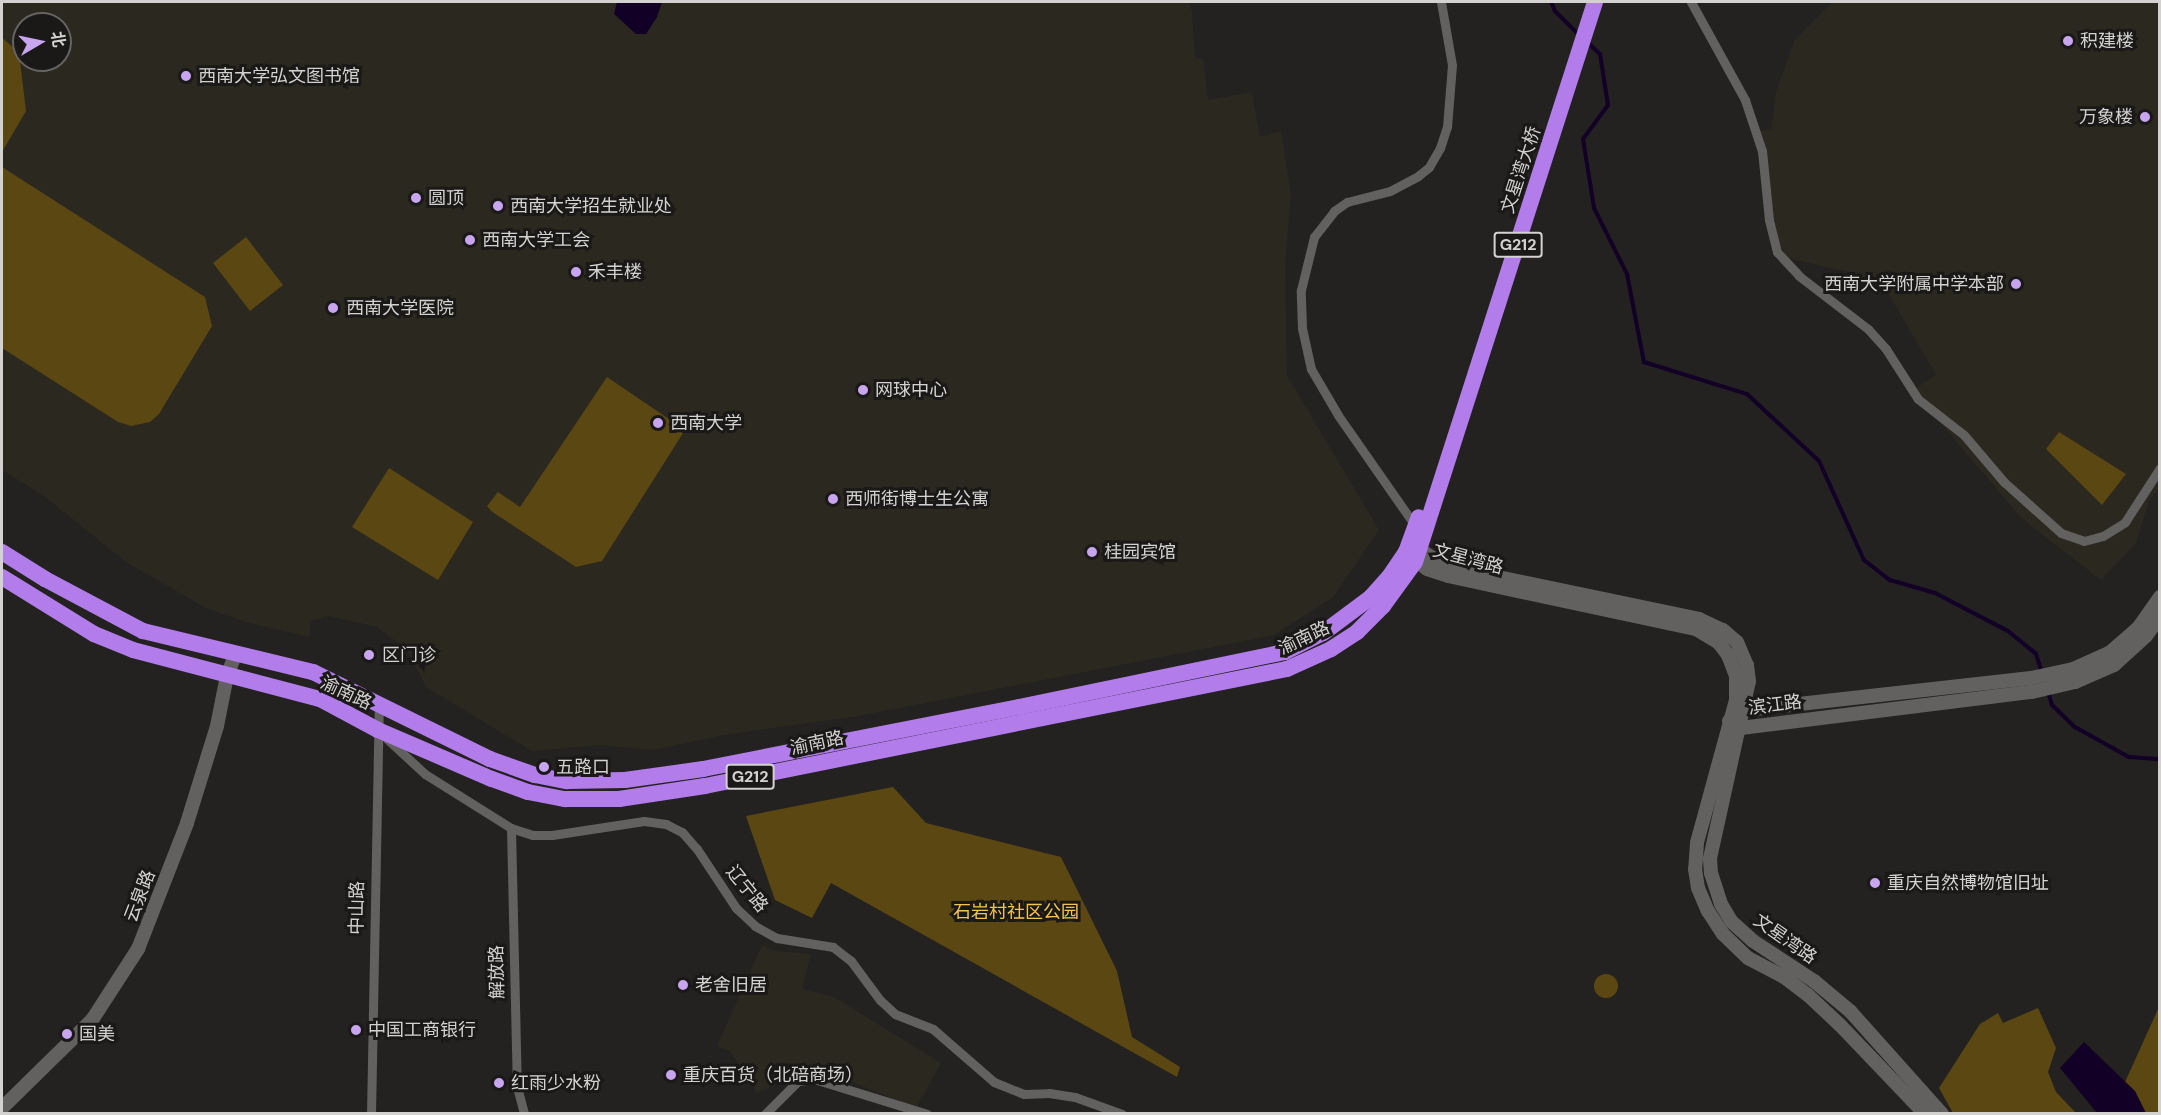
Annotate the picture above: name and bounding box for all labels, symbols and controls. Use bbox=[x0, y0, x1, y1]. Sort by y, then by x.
north arrow bbox=[12, 12, 72, 72]
text: 北 bbox=[47, 30, 70, 49]
place label: 积建楼 bbox=[2080, 30, 2134, 52]
marker: 积建楼 bbox=[2061, 34, 2075, 48]
place label: 西南大学弘文图书馆 bbox=[198, 65, 360, 87]
marker: 西南大学弘文图书馆 bbox=[179, 69, 193, 83]
place label: 万象楼 bbox=[2079, 106, 2133, 128]
marker: 万象楼 bbox=[2138, 110, 2152, 124]
street label: 文星湾大桥 bbox=[1497, 124, 1545, 216]
place label: 圆顶 bbox=[428, 187, 464, 209]
marker: 圆顶 bbox=[409, 191, 423, 205]
place label: 西南大学招生就业处 bbox=[510, 195, 672, 217]
marker: 西南大学招生就业处 bbox=[491, 199, 505, 213]
place label: 西南大学工会 bbox=[482, 229, 590, 251]
road number: G212 bbox=[1492, 232, 1544, 258]
marker: 西南大学工会 bbox=[463, 233, 477, 247]
place label: 禾丰楼 bbox=[588, 261, 642, 283]
marker: 禾丰楼 bbox=[569, 265, 583, 279]
place label: 西南大学附属中学本部 bbox=[1824, 273, 2004, 295]
marker: 西南大学附属中学本部 bbox=[2009, 277, 2023, 291]
place label: 西南大学医院 bbox=[346, 297, 454, 319]
marker: 西南大学医院 bbox=[324, 299, 342, 317]
place label: 网球中心 bbox=[875, 379, 947, 401]
marker: 网球中心 bbox=[856, 383, 870, 397]
place label: 西南大学 bbox=[670, 412, 742, 434]
marker: 西南大学 bbox=[651, 416, 665, 430]
place label: 西师街博士生公寓 bbox=[845, 488, 989, 510]
marker: 西师街博士生公寓 bbox=[826, 492, 840, 506]
street label: 文星湾路 bbox=[1430, 539, 1506, 579]
place label: 桂园宾馆 bbox=[1104, 541, 1176, 563]
marker: 桂园宾馆 bbox=[1085, 545, 1099, 559]
street label: 渝南路 bbox=[1275, 617, 1333, 659]
place label: 区门诊 bbox=[382, 644, 436, 666]
marker: 区门诊 bbox=[360, 646, 378, 664]
street label: 渝南路 bbox=[317, 672, 375, 714]
street label: 滨江路 bbox=[1747, 691, 1803, 719]
street label: 渝南路 bbox=[788, 727, 846, 759]
place label: 五路口 bbox=[556, 756, 610, 778]
marker: 五路口 bbox=[537, 760, 551, 774]
road number: G212 bbox=[724, 764, 776, 790]
street label: 辽宁路 bbox=[722, 861, 772, 917]
street label: 云泉路 bbox=[120, 867, 160, 925]
place label: 重庆自然博物馆旧址 bbox=[1887, 872, 2049, 894]
marker: 重庆自然博物馆旧址 bbox=[1868, 876, 1882, 890]
street label: 中山路 bbox=[346, 881, 368, 935]
park label: 石岩村社区公园 bbox=[953, 901, 1079, 923]
street label: 文星湾路 bbox=[1749, 910, 1821, 968]
street label: 解放路 bbox=[486, 945, 508, 999]
place label: 老舍旧居 bbox=[695, 974, 767, 996]
marker: 老舍旧居 bbox=[676, 978, 690, 992]
place label: 中国工商银行 bbox=[368, 1019, 476, 1041]
place label: 国美 bbox=[79, 1023, 115, 1045]
marker: 中国工商银行 bbox=[349, 1023, 363, 1037]
marker: 国美 bbox=[60, 1027, 74, 1041]
place label: 重庆百货（北碚商场） bbox=[683, 1064, 863, 1086]
marker: 重庆百货（北碚商场） bbox=[664, 1068, 678, 1082]
place label: 红雨少水粉 bbox=[511, 1072, 601, 1094]
marker: 红雨少水粉 bbox=[492, 1076, 506, 1090]

